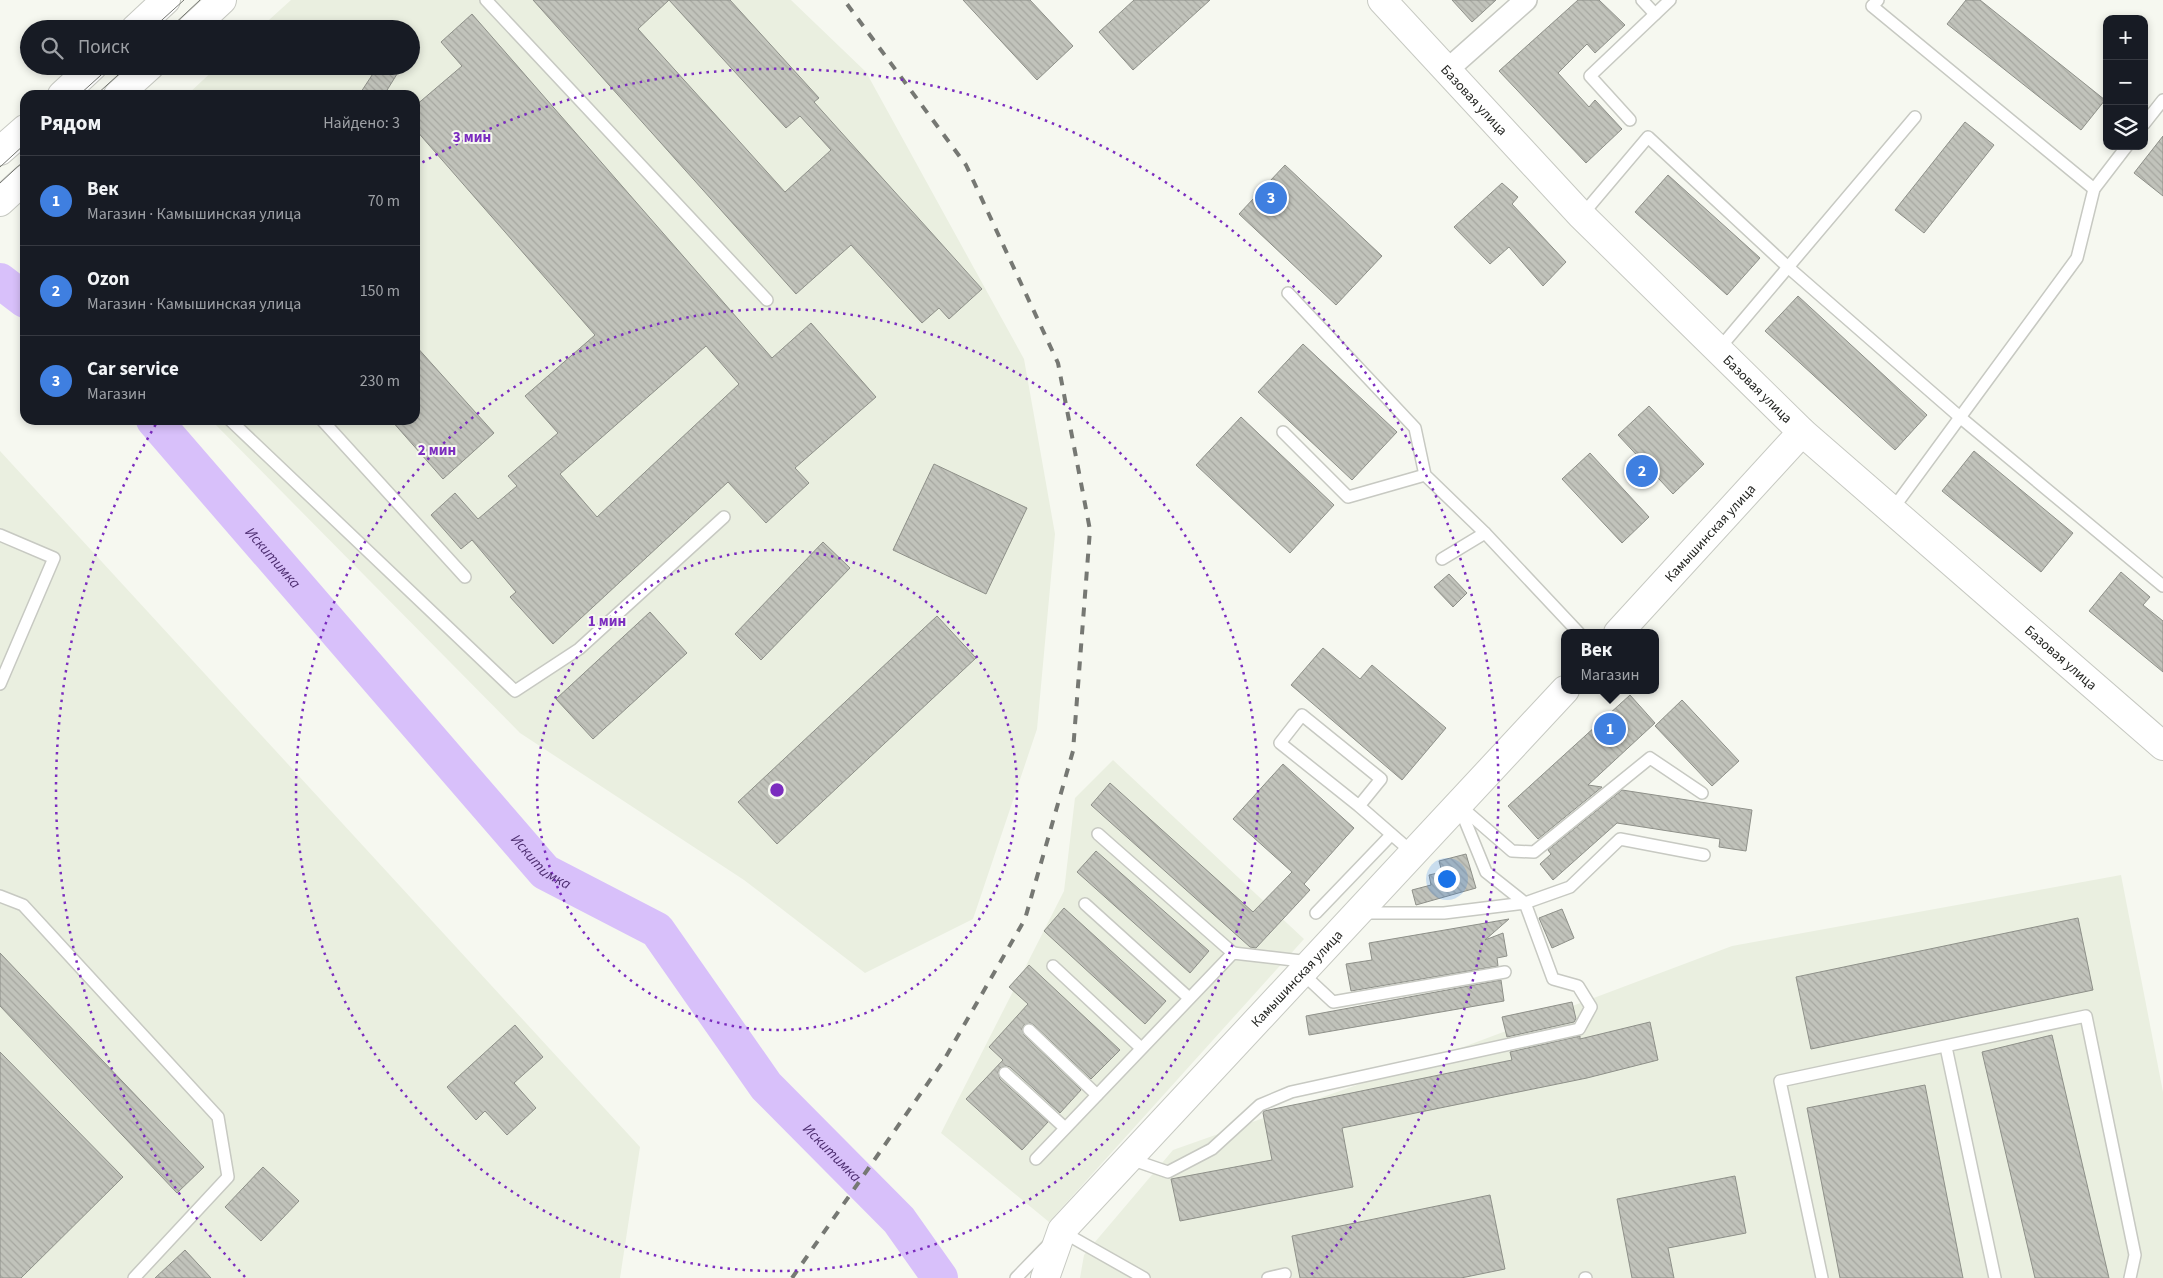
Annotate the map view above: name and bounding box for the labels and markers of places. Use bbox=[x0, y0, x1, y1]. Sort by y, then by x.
pin: 3 bbox=[1255, 179, 1287, 217]
pin: 2 bbox=[1626, 452, 1658, 490]
pin: 1 bbox=[1594, 710, 1626, 748]
centre of rings bbox=[768, 781, 786, 799]

